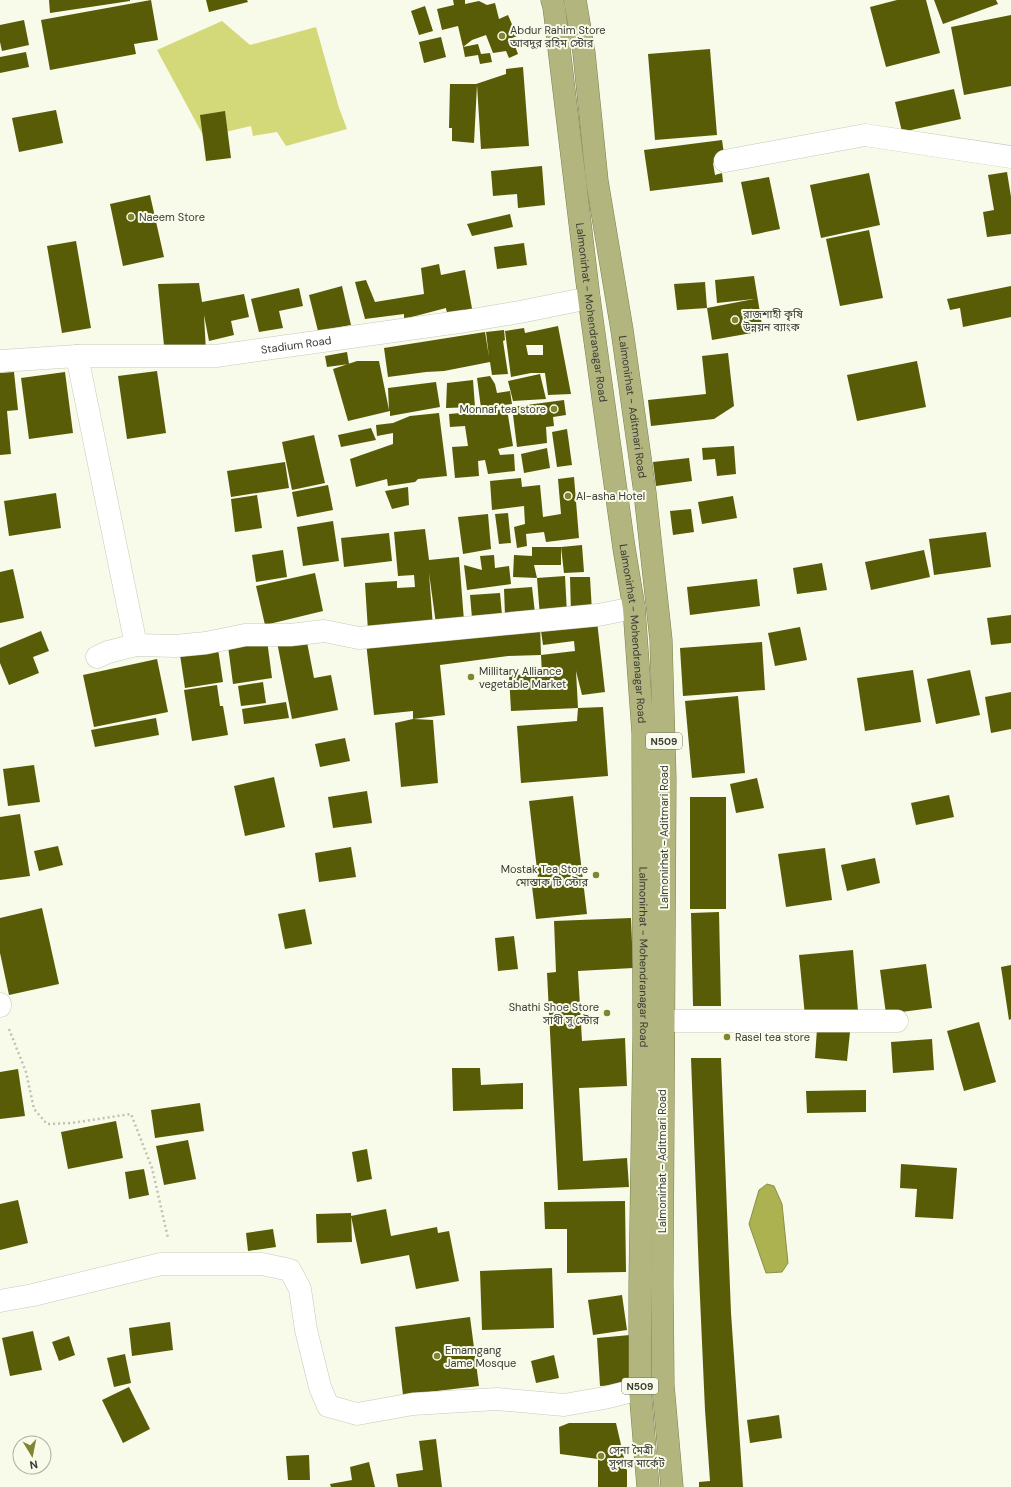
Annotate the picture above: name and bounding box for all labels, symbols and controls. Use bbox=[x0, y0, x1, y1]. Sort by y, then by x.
place label: Abdur Rahim Store আবদুর রহিম স্টোর bbox=[509, 23, 606, 50]
marker: Abdur Rahim Store আবদুর রহিম স্টোর bbox=[497, 31, 507, 41]
place label: Naeem Store bbox=[139, 210, 205, 224]
marker: Naeem Store bbox=[126, 212, 136, 222]
street label: Lalmonirhat - Mohendranagar Road bbox=[573, 222, 611, 403]
place label: রাজশাহী কৃষি উন্নয়ন ব্যাংক bbox=[742, 307, 803, 334]
marker: রাজশাহী কৃষি উন্নয়ন ব্যাংক bbox=[730, 315, 740, 325]
street label: Stadium Road bbox=[260, 333, 332, 357]
street label: Lalmonirhat - Aditmari Road bbox=[616, 335, 650, 479]
place label: Monnaf tea store bbox=[460, 402, 546, 416]
marker: Monnaf tea store bbox=[549, 404, 559, 414]
place label: Al-asha Hotel bbox=[576, 489, 645, 503]
marker: Al-asha Hotel bbox=[563, 491, 573, 501]
street label: Lalmonirhat - Mohendranagar Road bbox=[616, 543, 649, 724]
place label: Millitary Alliance vegetable Market bbox=[479, 664, 566, 691]
marker: Millitary Alliance vegetable Market bbox=[466, 672, 476, 682]
road number: N509 bbox=[646, 733, 682, 749]
street label: Lalmonirhat - Aditmari Road bbox=[657, 765, 671, 909]
place label: Mostak Tea Store মোস্তাক টি স্টোর bbox=[501, 862, 588, 889]
street label: Lalmonirhat - Mohendranagar Road bbox=[636, 867, 651, 1048]
marker: Mostak Tea Store মোস্তাক টি স্টোর bbox=[591, 870, 601, 880]
place label: Shathi Shoe Store সাথী সু স্টোর bbox=[509, 1000, 599, 1027]
marker: Shathi Shoe Store সাথী সু স্টোর bbox=[602, 1008, 612, 1018]
place label: Rasel tea store bbox=[735, 1030, 810, 1044]
marker: Rasel tea store bbox=[722, 1032, 732, 1042]
street label: Lalmonirhat - Aditmari Road bbox=[655, 1089, 669, 1233]
place label: Emamgang Jame Mosque bbox=[445, 1343, 516, 1370]
marker: Emamgang Jame Mosque bbox=[432, 1351, 442, 1361]
road number: N509 bbox=[622, 1378, 658, 1394]
north arrow bbox=[12, 1435, 52, 1475]
place label: সেনা মৈত্রী সুপার মার্কেট bbox=[608, 1443, 666, 1470]
marker: সেনা মৈত্রী সুপার মার্কেট bbox=[596, 1451, 606, 1461]
text: N bbox=[29, 1457, 39, 1472]

